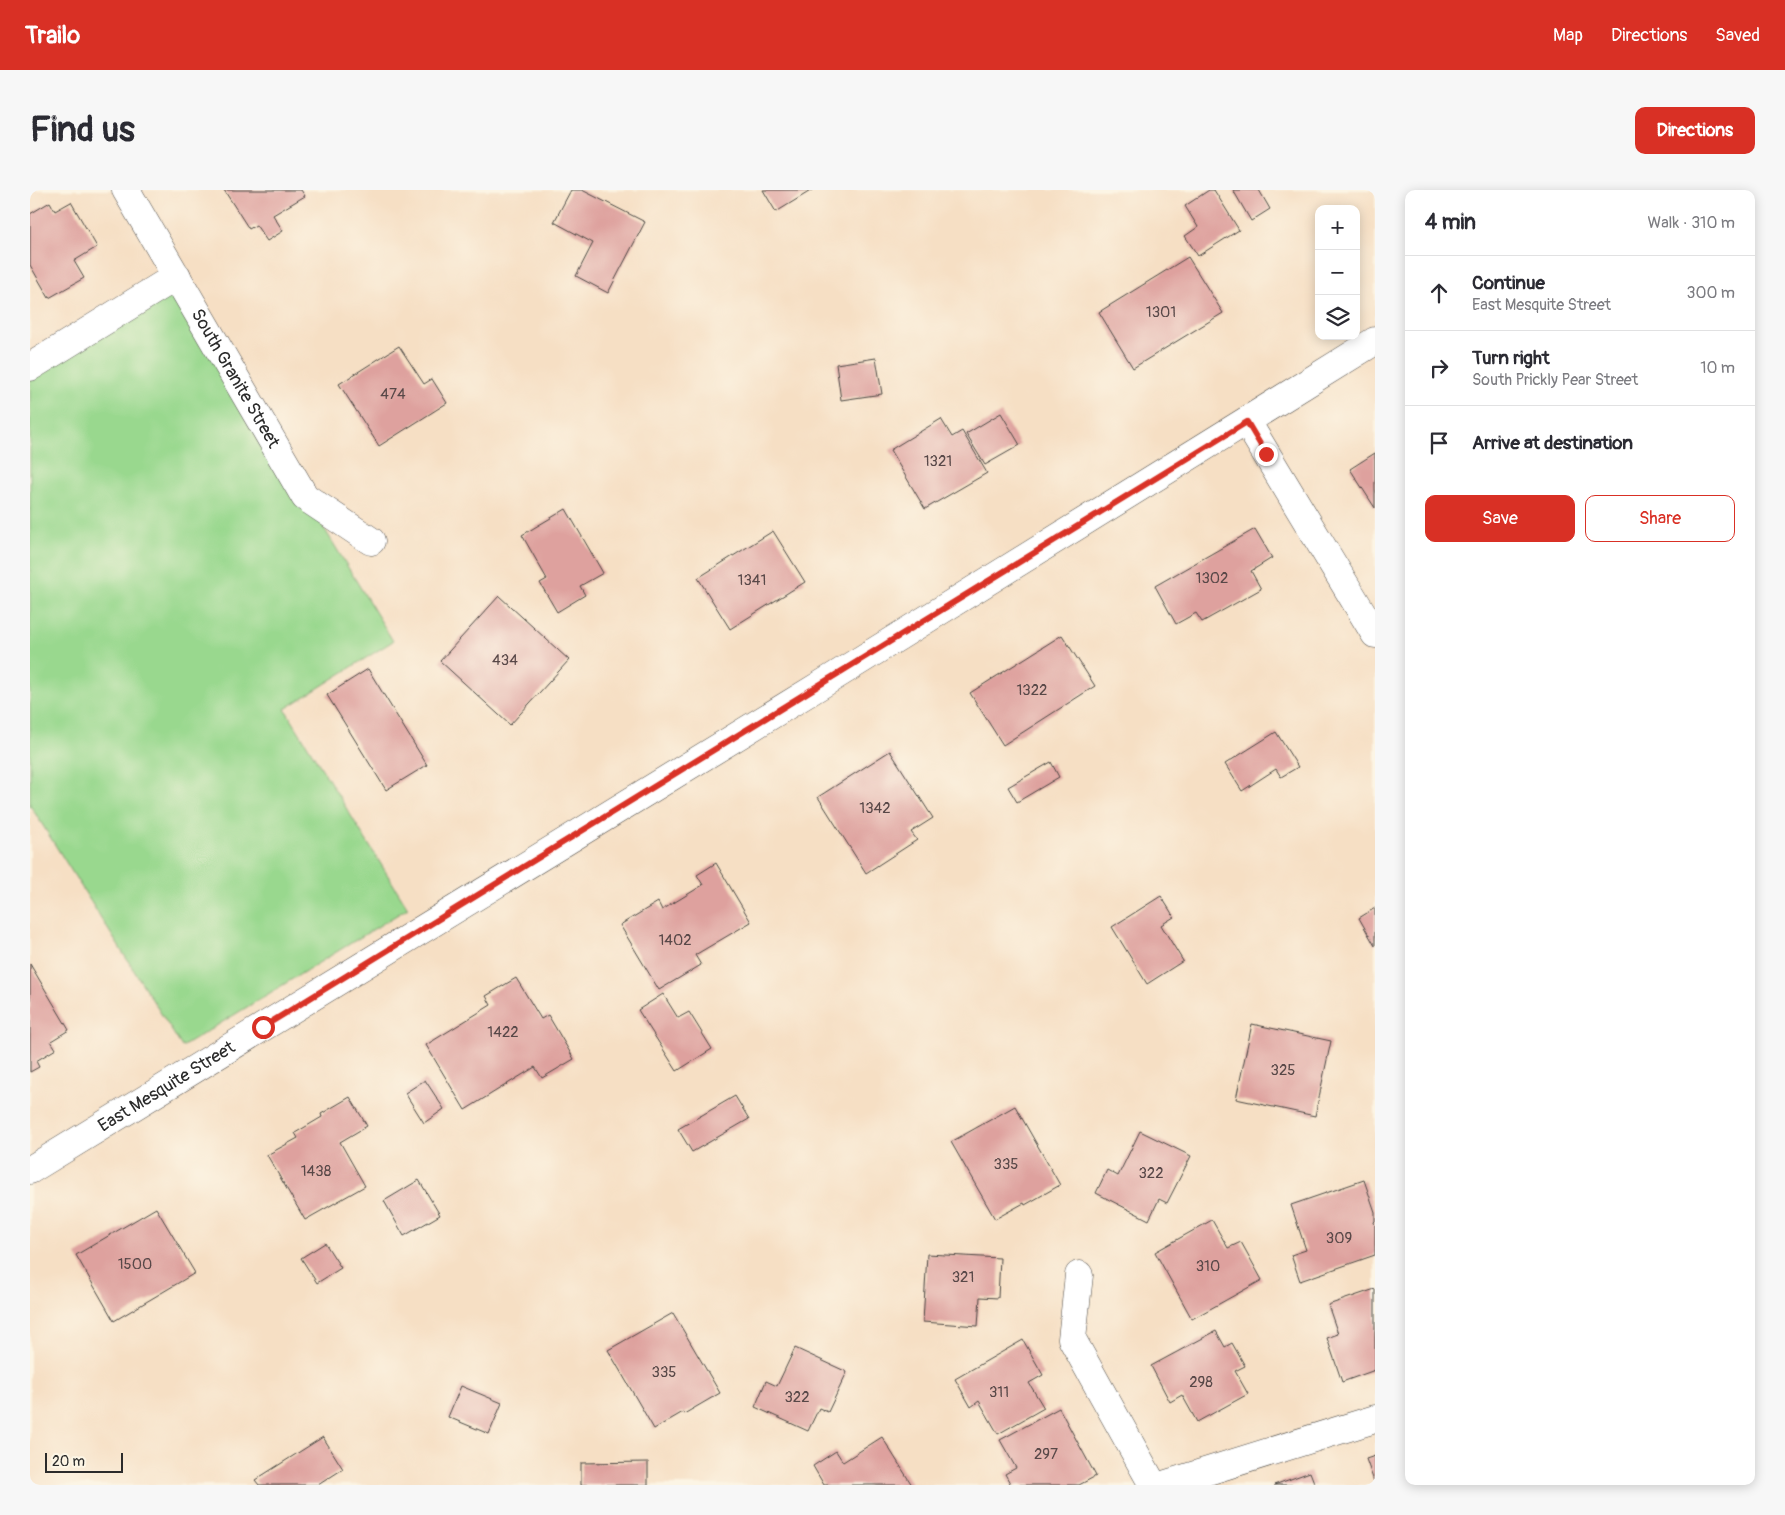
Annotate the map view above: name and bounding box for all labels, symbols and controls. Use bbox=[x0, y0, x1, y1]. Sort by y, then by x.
text: Trailo bbox=[25, 21, 80, 50]
text: Map bbox=[1553, 24, 1583, 47]
text: Directions bbox=[1611, 24, 1687, 47]
text: Saved bbox=[1715, 24, 1760, 47]
button: Directions bbox=[1635, 107, 1755, 154]
text: Find us bbox=[30, 108, 135, 152]
map controls bbox=[1315, 205, 1360, 340]
button: + bbox=[1315, 205, 1360, 250]
text: 4 min bbox=[1425, 209, 1476, 236]
text: Walk · 310 m bbox=[1648, 213, 1735, 233]
button: − bbox=[1315, 250, 1360, 295]
text: Continue bbox=[1472, 271, 1545, 295]
icon: ahead bbox=[1425, 279, 1453, 307]
text: 300 m bbox=[1687, 283, 1735, 303]
button: layers bbox=[1315, 295, 1360, 340]
text: East Mesquite Street bbox=[1472, 295, 1611, 315]
house number: 1301 bbox=[1146, 303, 1176, 322]
street label: South Granite Street bbox=[186, 305, 285, 453]
text: Turn right bbox=[1472, 346, 1550, 370]
icon: right bbox=[1425, 354, 1453, 382]
text: 10 m bbox=[1700, 358, 1735, 378]
text: South Prickly Pear Street bbox=[1472, 370, 1638, 390]
house number: 474 bbox=[380, 385, 406, 404]
icon: arrive bbox=[1425, 429, 1453, 457]
text: Arrive at destination bbox=[1472, 431, 1633, 455]
route end bbox=[1255, 443, 1278, 466]
house number: 1321 bbox=[924, 452, 952, 471]
button: Save bbox=[1425, 495, 1575, 542]
button: Share bbox=[1585, 495, 1735, 542]
house number: 1302 bbox=[1196, 569, 1228, 588]
house number: 1341 bbox=[738, 571, 766, 590]
house number: 434 bbox=[492, 651, 518, 670]
house number: 1322 bbox=[1016, 681, 1048, 700]
house number: 1342 bbox=[859, 799, 891, 818]
house number: 1402 bbox=[658, 931, 692, 950]
route start bbox=[252, 1016, 275, 1039]
house number: 1422 bbox=[487, 1023, 519, 1042]
street label: East Mesquite Street bbox=[94, 1036, 240, 1137]
house number: 325 bbox=[1271, 1061, 1295, 1080]
house number: 335 bbox=[994, 1155, 1018, 1174]
house number: 1438 bbox=[301, 1162, 332, 1181]
house number: 322 bbox=[1138, 1164, 1164, 1183]
house number: 309 bbox=[1326, 1229, 1352, 1248]
house number: 1500 bbox=[118, 1255, 152, 1274]
house number: 310 bbox=[1196, 1257, 1220, 1276]
house number: 321 bbox=[952, 1268, 974, 1287]
house number: 335 bbox=[652, 1363, 676, 1382]
house number: 298 bbox=[1189, 1373, 1213, 1392]
house number: 311 bbox=[989, 1383, 1009, 1402]
house number: 322 bbox=[784, 1388, 810, 1407]
house number: 297 bbox=[1034, 1445, 1058, 1464]
scale bar bbox=[45, 1450, 122, 1473]
text: 20 m bbox=[52, 1453, 85, 1470]

